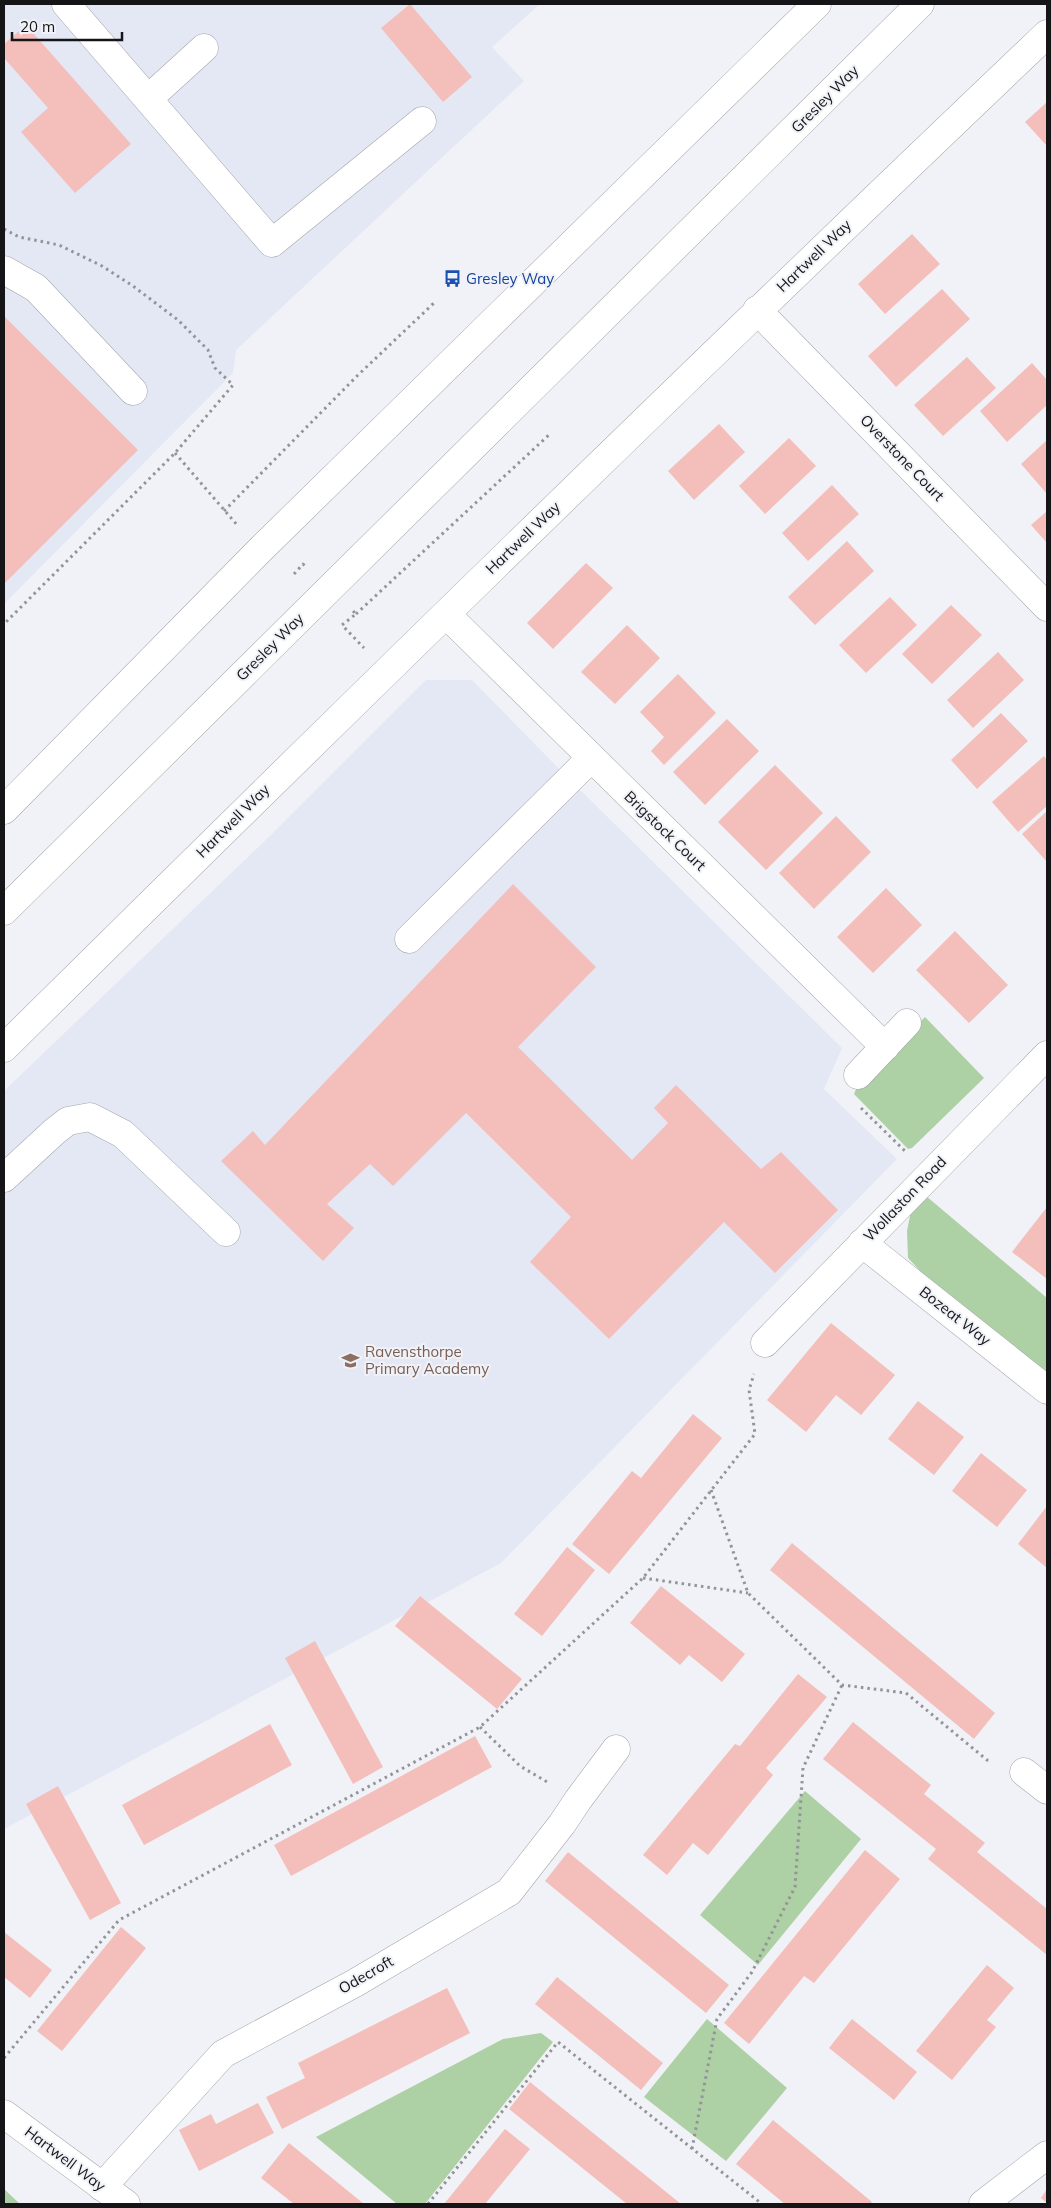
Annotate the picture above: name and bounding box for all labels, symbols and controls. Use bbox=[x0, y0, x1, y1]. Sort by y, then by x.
scale bar bbox=[12, 10, 122, 42]
text: 20 m bbox=[20, 17, 55, 36]
street label: Gresley Way bbox=[787, 61, 863, 137]
street label: Hartwell Way bbox=[772, 215, 855, 296]
bus stop icon: Gresley Way bbox=[442, 269, 462, 289]
place label: Gresley Way bbox=[466, 269, 554, 288]
street label: Overstone Court bbox=[856, 410, 948, 505]
street label: Hartwell Way bbox=[481, 497, 564, 578]
street label: Gresley Way bbox=[232, 609, 308, 685]
street label: Hartwell Way bbox=[192, 780, 274, 861]
street label: Brigstock Court bbox=[620, 787, 710, 874]
street label: Wollaston Road bbox=[859, 1152, 950, 1245]
street label: Bozeat Way bbox=[916, 1282, 995, 1349]
place label: Ravensthorpe Primary Academy bbox=[365, 1342, 489, 1378]
school or university icon: Ravensthorpe Primary Academy bbox=[341, 1351, 361, 1371]
street label: Odecroft bbox=[335, 1951, 396, 1998]
street label: Hartwell Way bbox=[21, 2122, 110, 2195]

